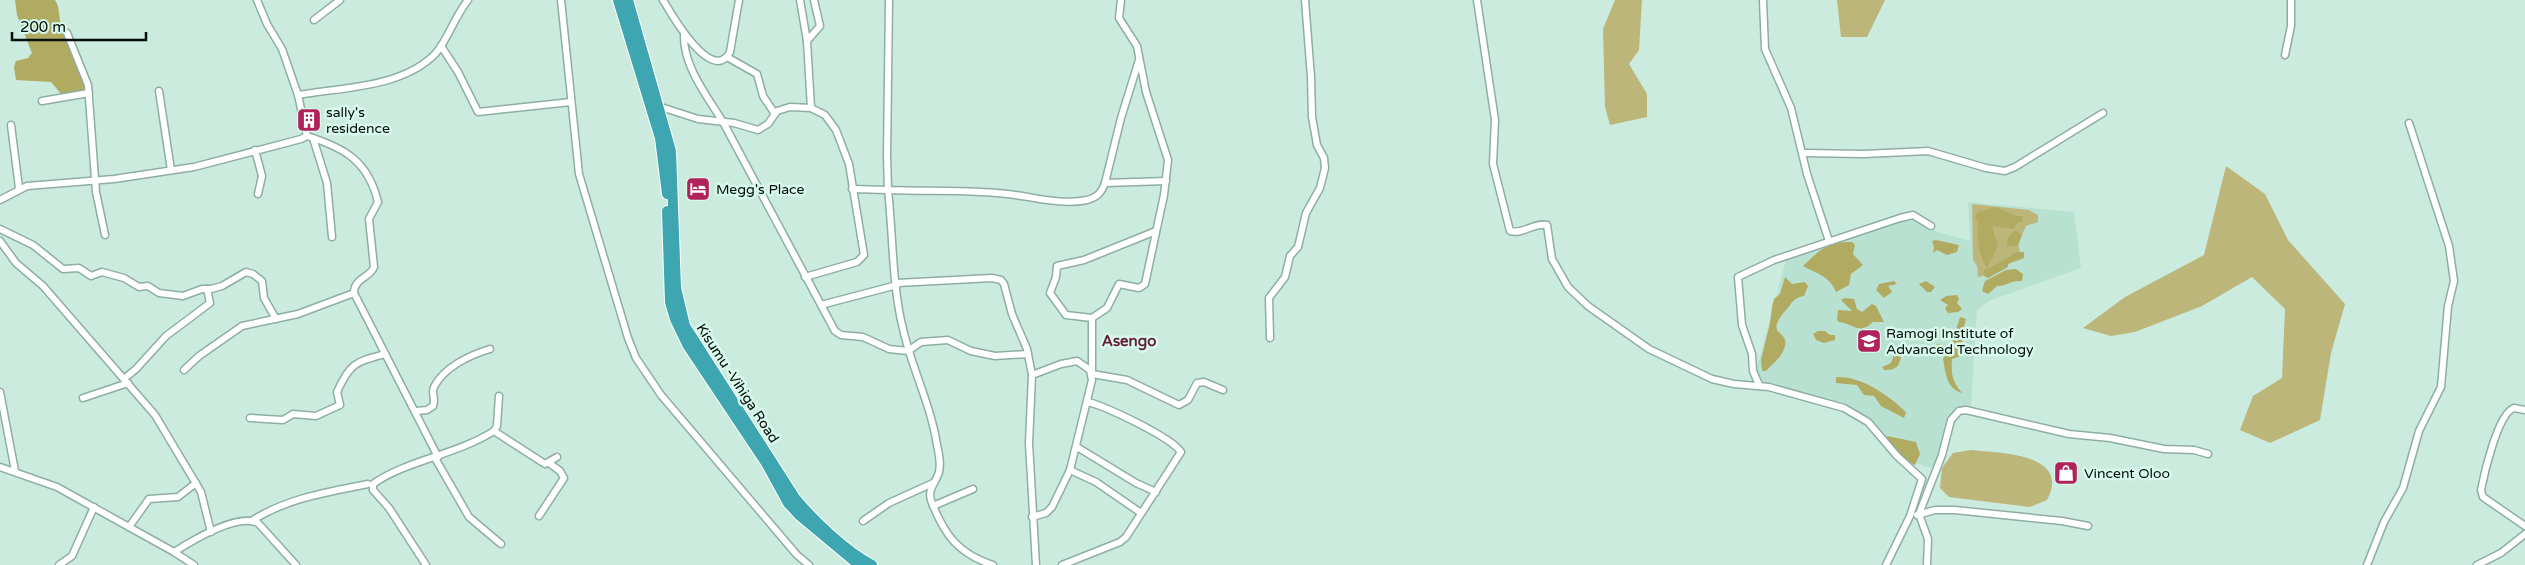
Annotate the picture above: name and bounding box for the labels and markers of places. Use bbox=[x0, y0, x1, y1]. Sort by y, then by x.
place label: sally's residence bbox=[326, 104, 390, 137]
building icon: sally's residence bbox=[296, 107, 322, 133]
hotel icon: Megg's Place bbox=[685, 176, 711, 202]
place label: Megg's Place bbox=[716, 181, 804, 198]
place label: Ramogi Institute of Advanced Technology bbox=[1886, 325, 2034, 358]
school or university icon: Ramogi Institute of Advanced Technology bbox=[1856, 328, 1882, 354]
shop icon: Vincent Oloo bbox=[2053, 460, 2079, 486]
place label: Vincent Oloo bbox=[2084, 465, 2170, 482]

